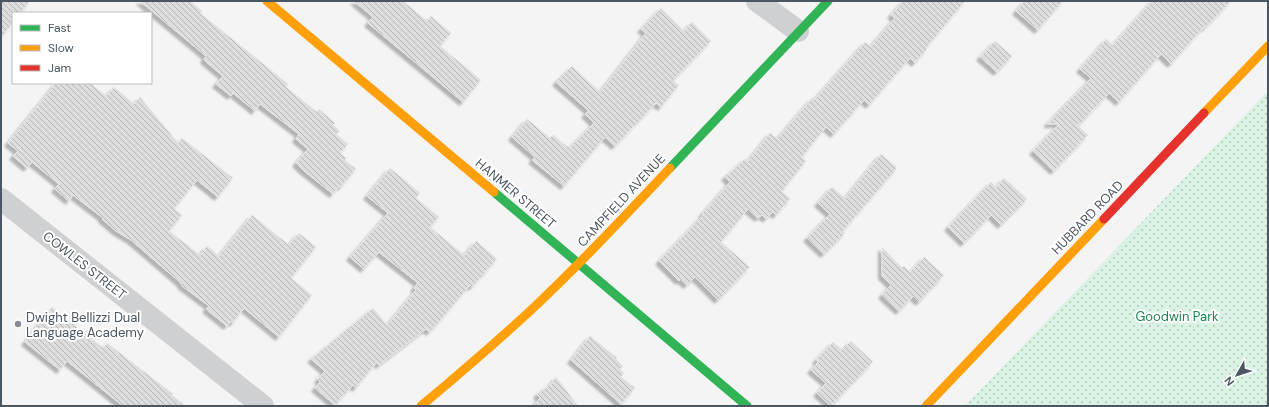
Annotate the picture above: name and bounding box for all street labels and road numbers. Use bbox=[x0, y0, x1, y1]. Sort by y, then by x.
street label: CAMPFIELD AVENUE bbox=[574, 150, 669, 250]
street label: HANMER STREET bbox=[472, 155, 560, 232]
street label: HUBBARD ROAD bbox=[1048, 177, 1127, 258]
street label: COWLES STREET bbox=[40, 228, 130, 303]

